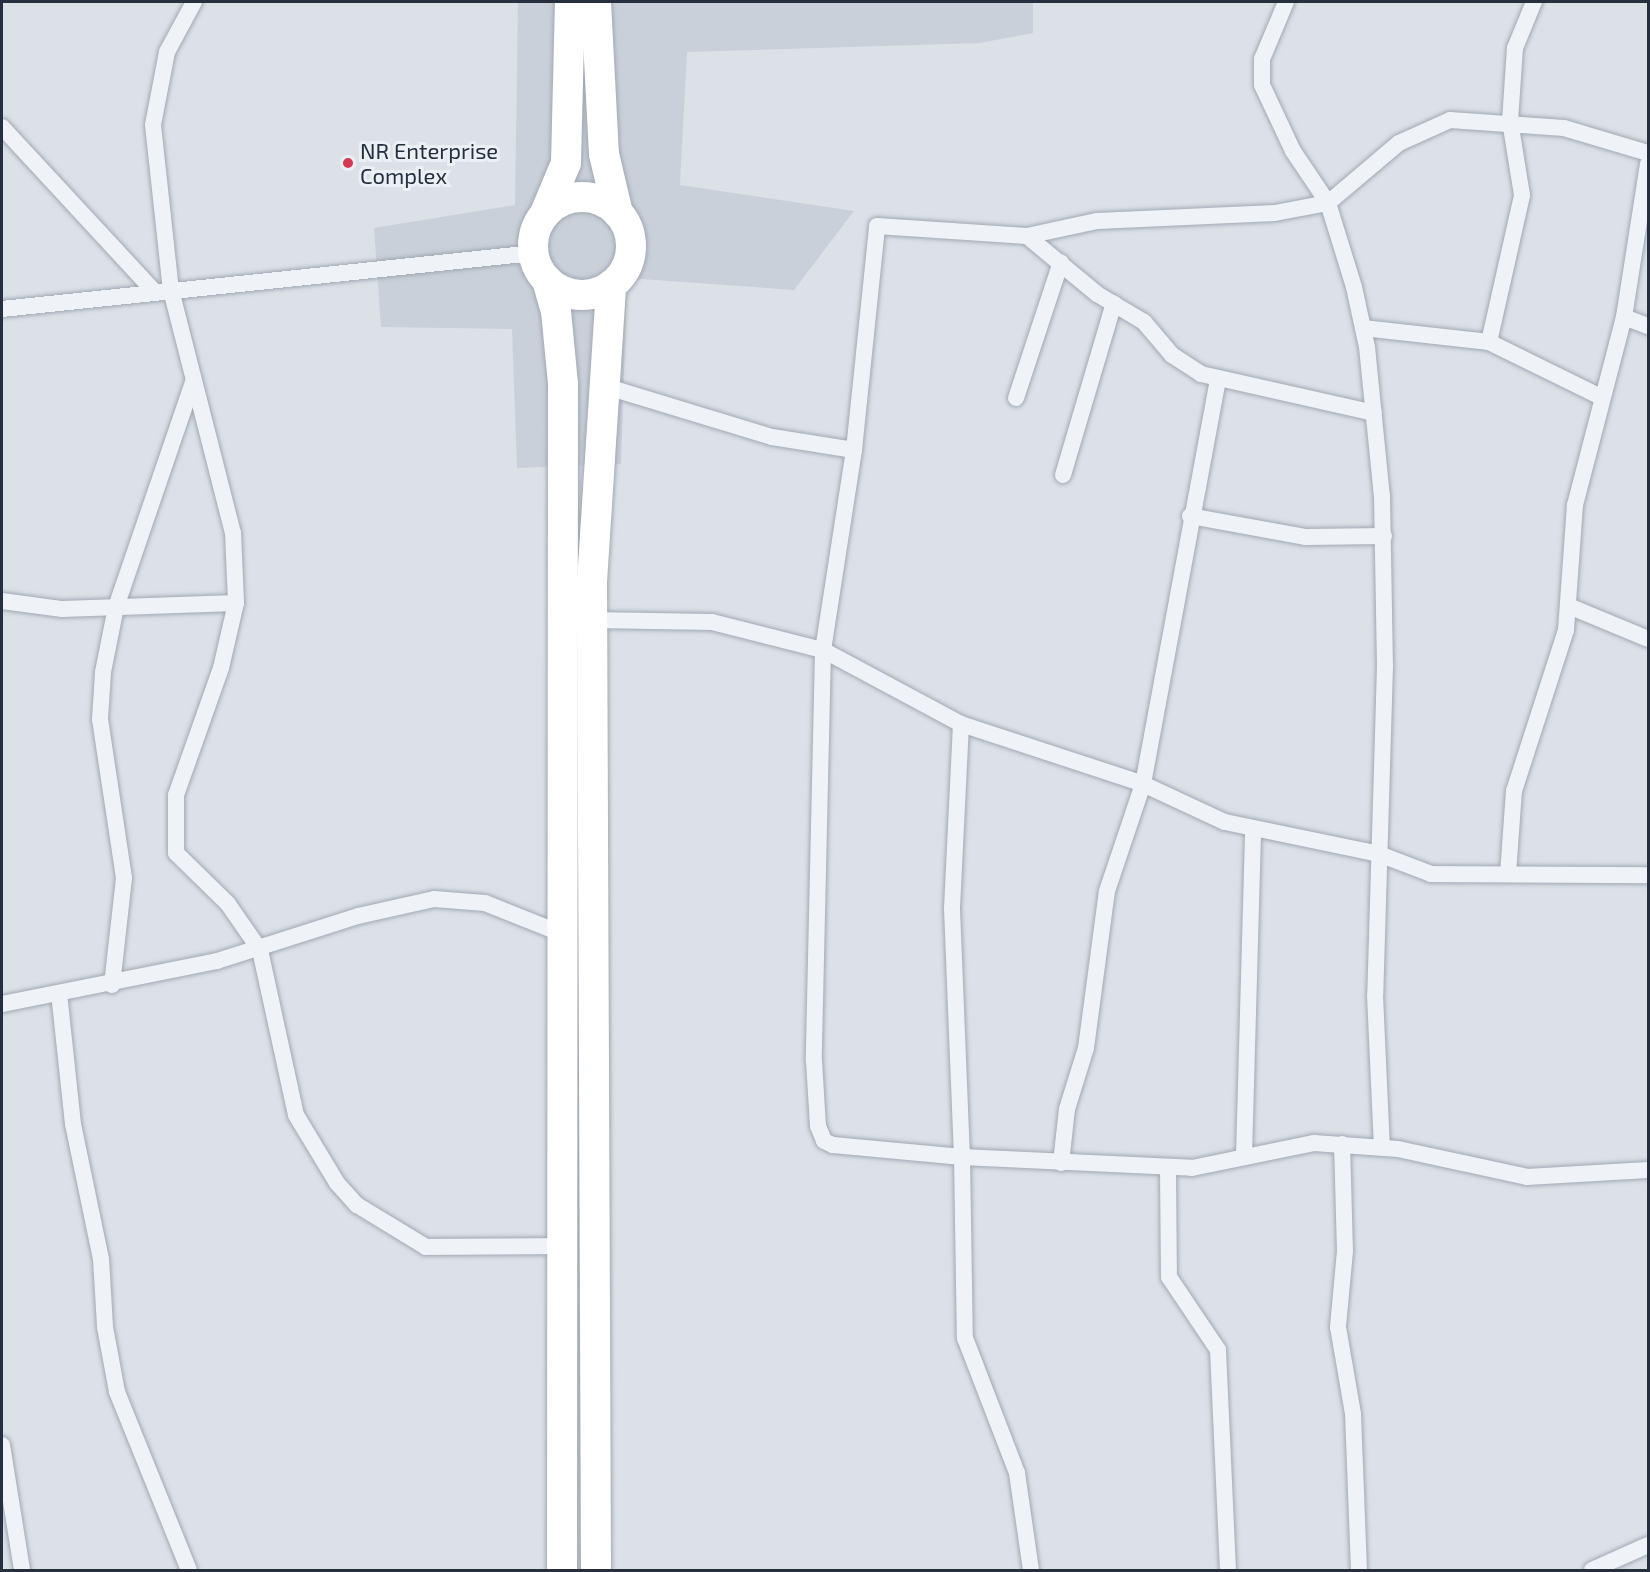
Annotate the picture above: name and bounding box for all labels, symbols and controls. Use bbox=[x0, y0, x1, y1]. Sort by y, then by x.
place label: NR Enterprise Complex bbox=[360, 137, 498, 188]
marker: NR Enterprise Complex bbox=[341, 156, 355, 170]

